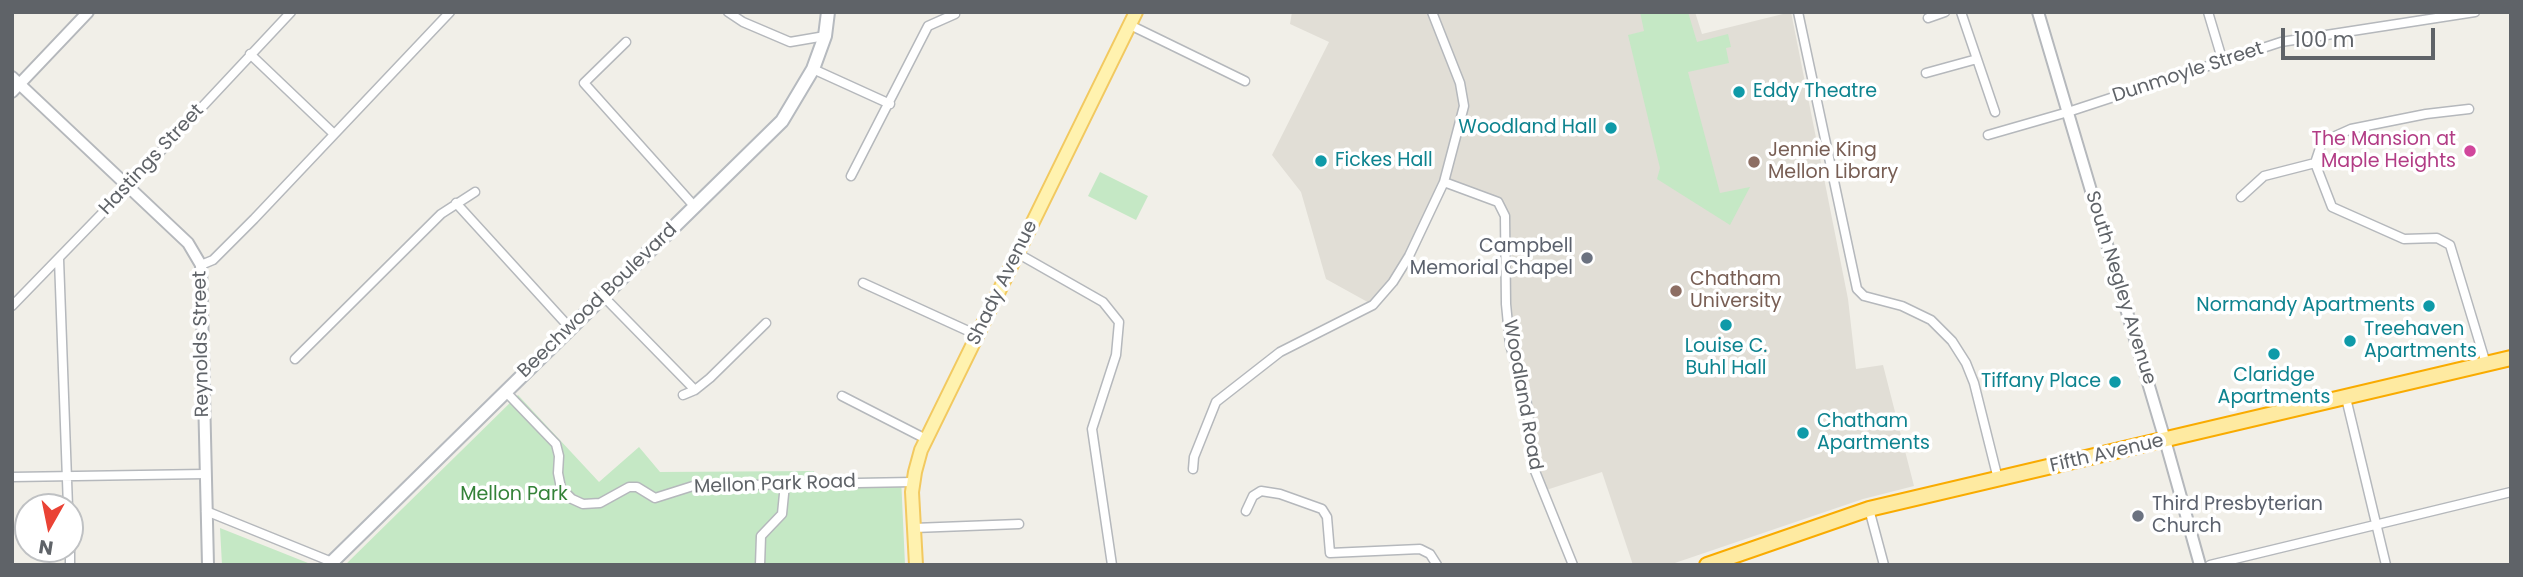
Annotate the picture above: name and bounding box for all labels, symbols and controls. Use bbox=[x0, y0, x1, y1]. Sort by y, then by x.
scale bar bbox=[2285, 14, 2439, 58]
text: 100 m bbox=[2294, 25, 2354, 54]
street label: Dunmoyle Street bbox=[2110, 38, 2266, 108]
place label: Eddy Theatre bbox=[1753, 81, 1877, 103]
marker: Eddy Theatre bbox=[1731, 84, 1747, 100]
street label: Hastings Street bbox=[95, 100, 209, 220]
place label: Woodland Hall bbox=[1458, 117, 1597, 139]
marker: Woodland Hall bbox=[1603, 120, 1619, 136]
place label: The Mansion at Maple Heights bbox=[2312, 129, 2456, 173]
place label: Jennie King Mellon Library bbox=[1768, 140, 1898, 184]
marker: The Mansion at Maple Heights bbox=[2462, 143, 2478, 159]
place label: Fickes Hall bbox=[1335, 150, 1433, 172]
marker: Fickes Hall bbox=[1313, 153, 1329, 169]
marker: Jennie King Mellon Library bbox=[1746, 154, 1762, 170]
street label: South Negley Avenue bbox=[2080, 188, 2160, 388]
street label: Shady Avenue bbox=[963, 217, 1043, 349]
street label: Beechwood Boulevard bbox=[514, 219, 682, 383]
place label: Campbell Memorial Chapel bbox=[1410, 236, 1573, 280]
marker: Campbell Memorial Chapel bbox=[1579, 250, 1595, 266]
place label: Chatham University bbox=[1690, 269, 1781, 313]
street label: Reynolds Street bbox=[189, 271, 215, 417]
marker: Chatham University bbox=[1668, 283, 1684, 299]
place label: Normandy Apartments bbox=[2196, 295, 2415, 317]
marker: Normandy Apartments bbox=[2421, 298, 2437, 314]
marker: Louise C. Buhl Hall bbox=[1718, 317, 1734, 333]
street label: Woodland Road bbox=[1498, 318, 1546, 472]
place label: Treehaven Apartments bbox=[2364, 319, 2477, 363]
marker: Treehaven Apartments bbox=[2342, 333, 2358, 349]
place label: Louise C. Buhl Hall bbox=[1685, 336, 1767, 380]
marker: Claridge Apartments bbox=[2266, 346, 2282, 362]
place label: Claridge Apartments bbox=[2218, 365, 2330, 409]
place label: Tiffany Place bbox=[1981, 371, 2101, 393]
marker: Tiffany Place bbox=[2107, 374, 2123, 390]
place label: Chatham Apartments bbox=[1817, 411, 1930, 455]
marker: Chatham Apartments bbox=[1795, 425, 1811, 441]
street label: Fifth Avenue bbox=[2048, 430, 2166, 478]
street label: Mellon Park Road bbox=[694, 471, 856, 499]
park label: Mellon Park bbox=[460, 484, 568, 506]
north arrow bbox=[14, 493, 84, 563]
place label: Third Presbyterian Church bbox=[2152, 494, 2323, 538]
marker: Third Presbyterian Church bbox=[2130, 508, 2146, 524]
text: N bbox=[37, 533, 55, 562]

